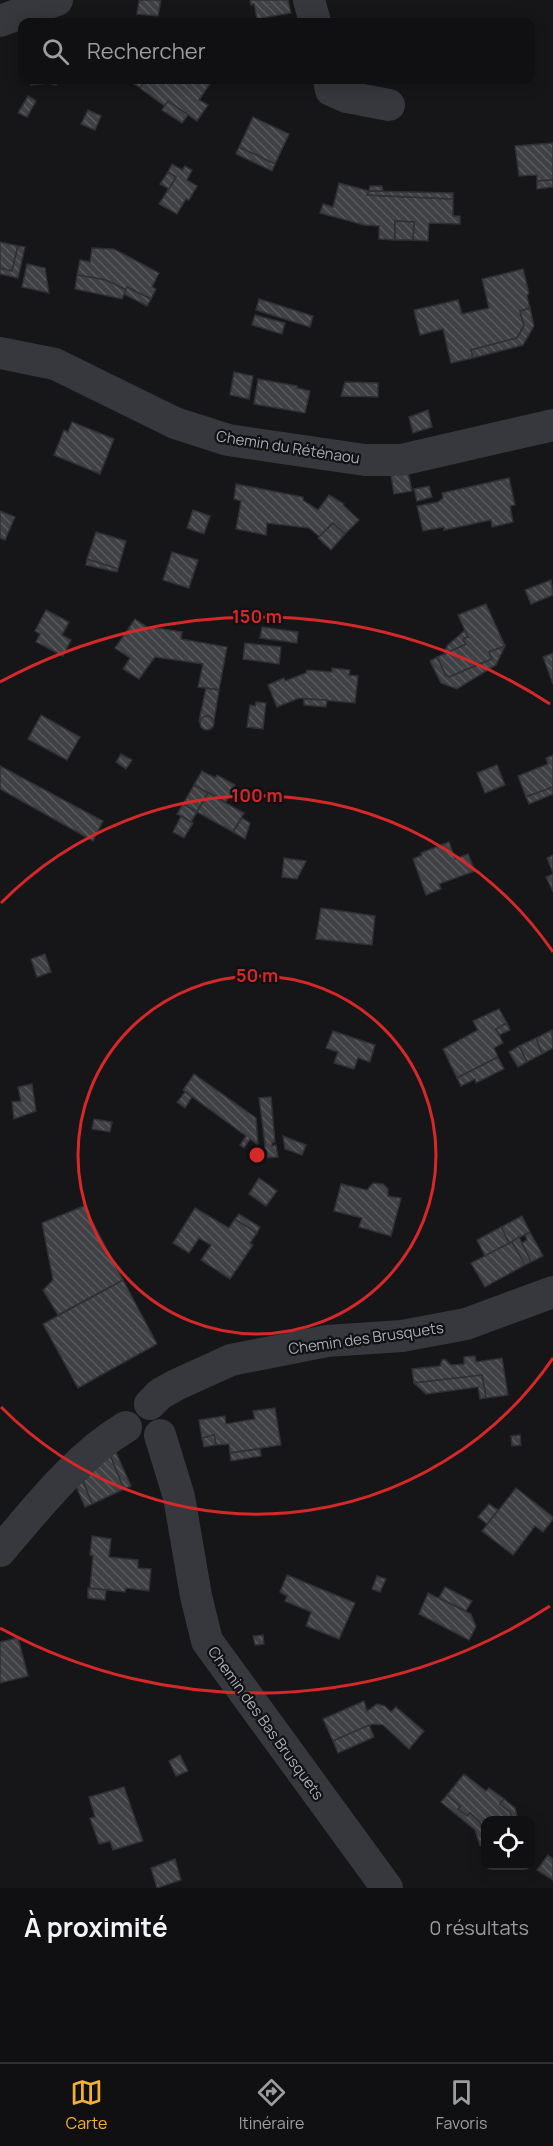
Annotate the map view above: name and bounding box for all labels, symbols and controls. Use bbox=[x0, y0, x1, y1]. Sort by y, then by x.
search box bbox=[18, 18, 535, 84]
icon: search bbox=[39, 35, 72, 68]
text: Rechercher bbox=[87, 36, 206, 66]
street label: Chemin du Réténaou bbox=[215, 425, 361, 469]
text: 150 m bbox=[232, 604, 282, 628]
text: 100 m bbox=[231, 783, 283, 807]
text: 50 m bbox=[236, 963, 278, 987]
centre of rings bbox=[247, 1145, 267, 1165]
street label: Chemin des Brusquets bbox=[287, 1317, 445, 1359]
street label: Chemin des Bas Brusquets bbox=[203, 1642, 329, 1804]
map controls bbox=[481, 1816, 535, 1870]
button: locate bbox=[481, 1816, 535, 1870]
text: À proximité bbox=[24, 1909, 168, 1945]
text: 0 résultats bbox=[429, 1914, 529, 1941]
tab: Carte bbox=[66, 2076, 107, 2134]
tab: Itinéraire bbox=[239, 2076, 304, 2134]
tab: Favoris bbox=[436, 2076, 487, 2134]

